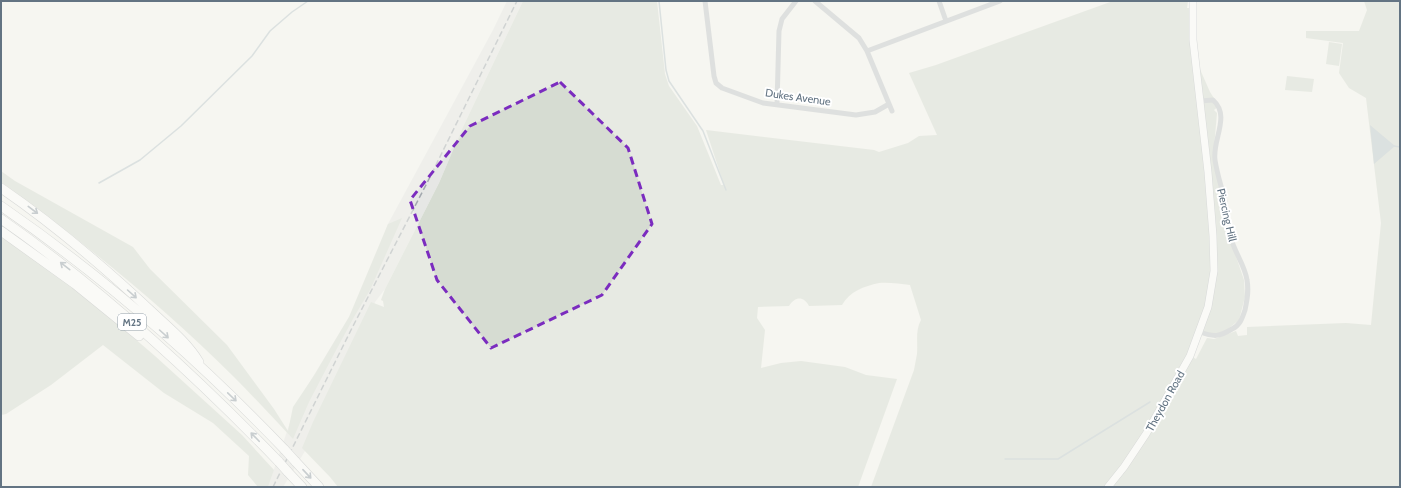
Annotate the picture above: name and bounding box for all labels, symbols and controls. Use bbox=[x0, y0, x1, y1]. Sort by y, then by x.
street label: Dukes Avenue bbox=[764, 85, 832, 109]
street label: Piercing Hill bbox=[1214, 187, 1240, 243]
one-way arrow bbox=[27, 206, 38, 215]
one-way arrow bbox=[59, 262, 70, 270]
one-way arrow bbox=[127, 289, 138, 298]
road number: M25 bbox=[118, 314, 146, 330]
one-way arrow bbox=[158, 329, 169, 338]
street label: Theydon Road bbox=[1143, 368, 1187, 434]
one-way arrow bbox=[227, 392, 237, 402]
one-way arrow bbox=[250, 432, 260, 442]
one-way arrow bbox=[303, 469, 312, 479]

